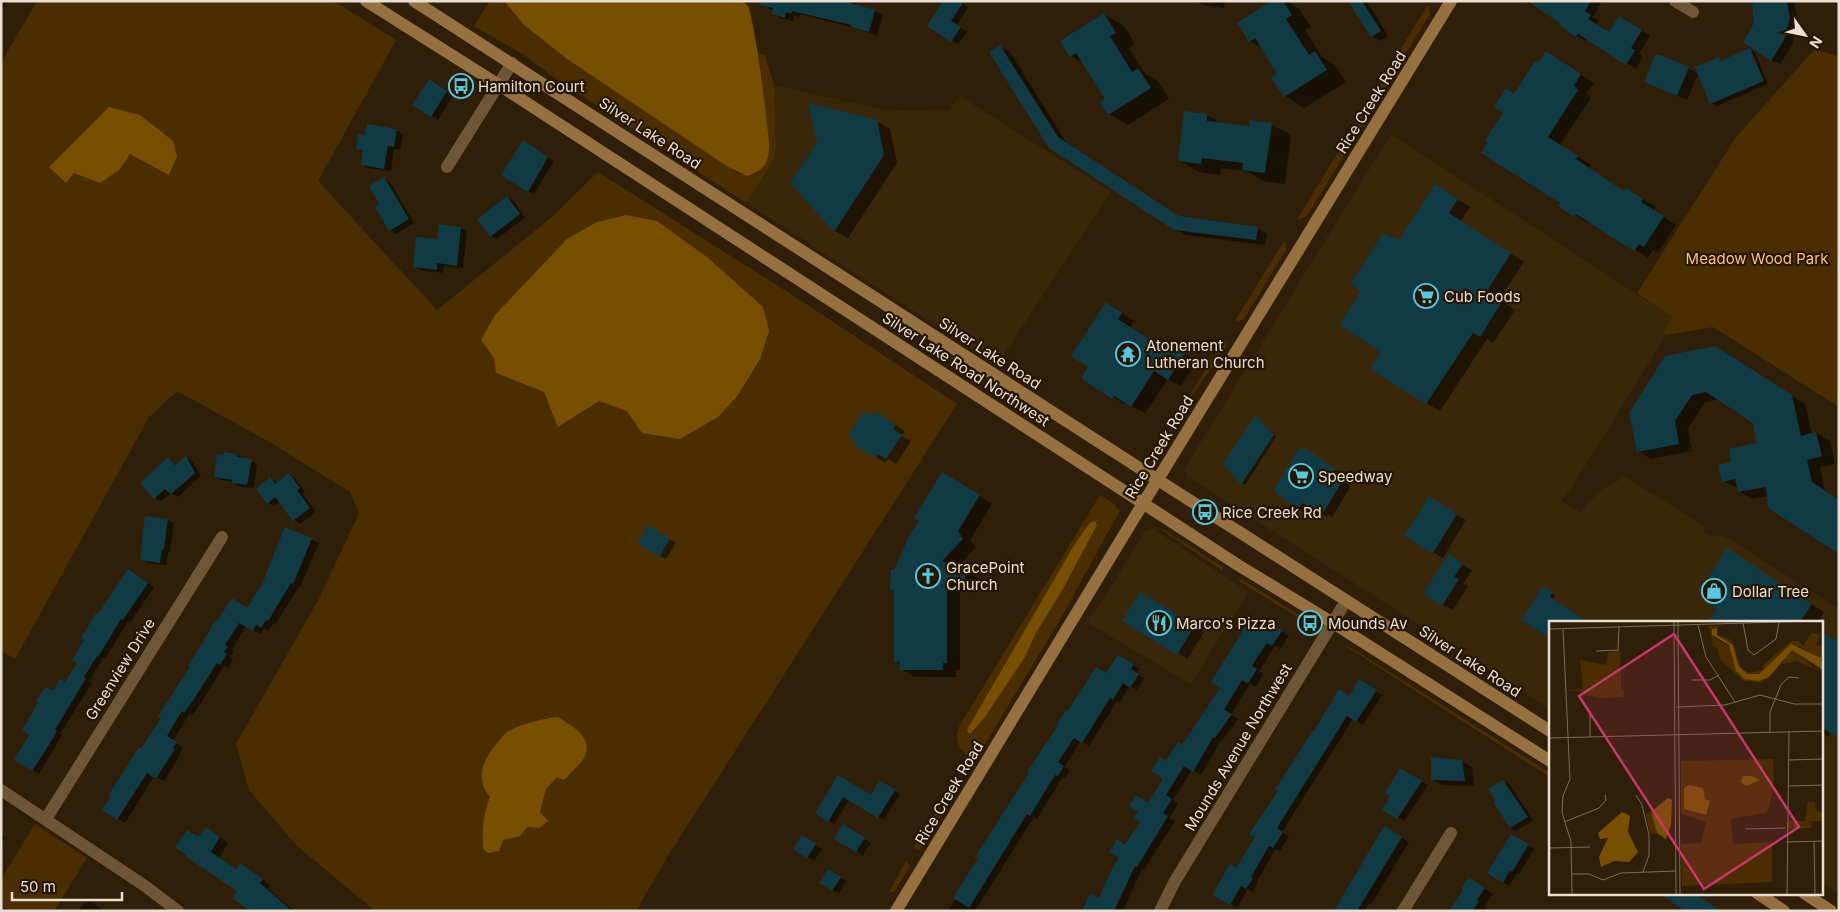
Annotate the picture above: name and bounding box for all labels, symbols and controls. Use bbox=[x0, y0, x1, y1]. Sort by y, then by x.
north arrow bbox=[1780, 10, 1830, 60]
text: N bbox=[1806, 33, 1826, 51]
street label: Rice Creek Road bbox=[1332, 47, 1410, 157]
bus stop icon: Hamilton Court bbox=[448, 73, 474, 99]
place label: Hamilton Court bbox=[478, 77, 585, 96]
street label: Silver Lake Road bbox=[595, 93, 705, 173]
park label: Meadow Wood Park bbox=[1686, 249, 1829, 268]
supermarket icon: Cub Foods bbox=[1413, 283, 1439, 309]
place label: Cub Foods bbox=[1444, 287, 1521, 306]
street label: Silver Lake Road Northwest bbox=[879, 308, 1053, 430]
street label: Silver Lake Road bbox=[935, 313, 1045, 393]
place label: Atonement Lutheran Church bbox=[1146, 336, 1265, 372]
temple icon: Atonement Lutheran Church bbox=[1115, 341, 1141, 367]
street label: Rice Creek Road bbox=[1121, 392, 1197, 502]
supermarket icon: Speedway bbox=[1288, 463, 1314, 489]
place label: Speedway bbox=[1318, 467, 1393, 486]
bus stop icon: Rice Creek Rd bbox=[1192, 499, 1218, 525]
place label: Rice Creek Rd bbox=[1222, 503, 1322, 522]
place label: GracePoint Church bbox=[946, 558, 1025, 594]
church icon: GracePoint Church bbox=[915, 563, 941, 589]
shop icon: Dollar Tree bbox=[1701, 578, 1727, 604]
place label: Dollar Tree bbox=[1732, 582, 1809, 601]
restaurant icon: Marco's Pizza bbox=[1146, 610, 1172, 636]
bus stop icon: Mounds Av bbox=[1297, 610, 1323, 636]
street label: Greenview Drive bbox=[81, 614, 159, 724]
place label: Marco's Pizza bbox=[1176, 614, 1276, 633]
place label: Mounds Av bbox=[1328, 614, 1408, 633]
street label: Silver Lake Road bbox=[1415, 621, 1525, 701]
inset map bbox=[1549, 621, 1822, 894]
street label: Mounds Avenue Northwest bbox=[1180, 660, 1296, 834]
street label: Rice Creek Road bbox=[911, 738, 987, 848]
scale bar bbox=[12, 870, 122, 902]
text: 50 m bbox=[20, 877, 56, 896]

